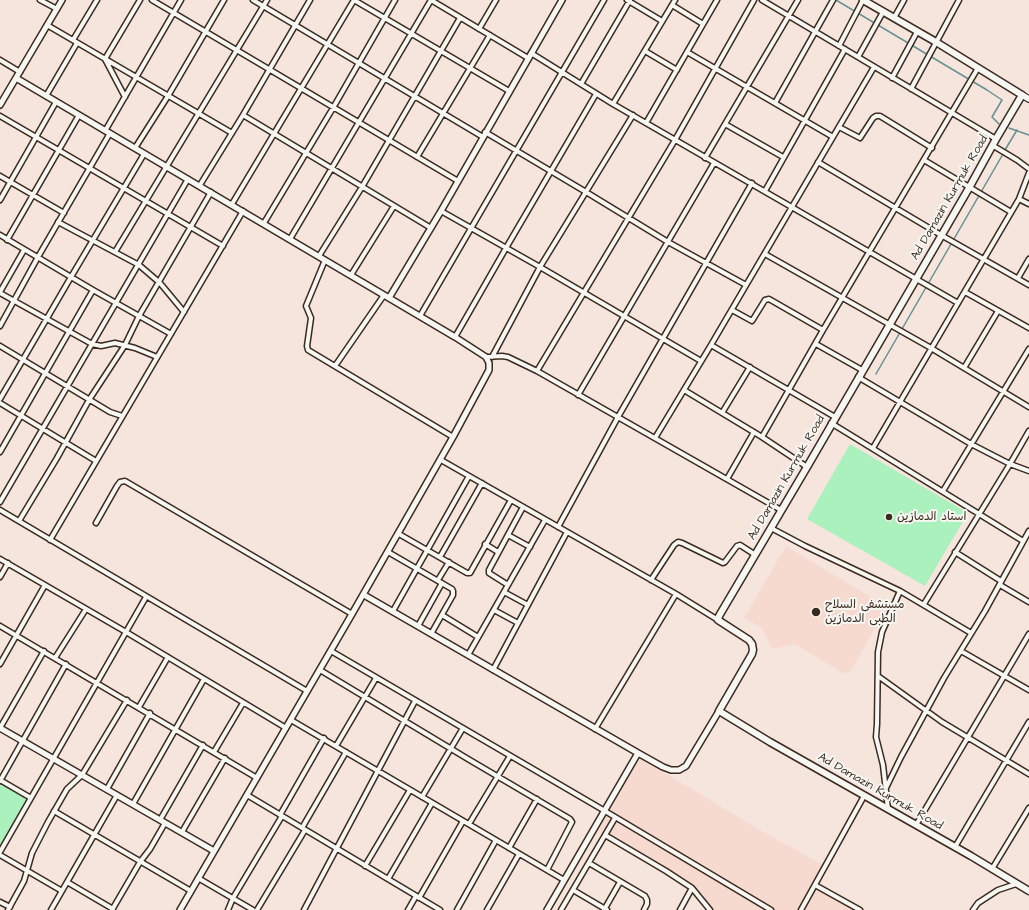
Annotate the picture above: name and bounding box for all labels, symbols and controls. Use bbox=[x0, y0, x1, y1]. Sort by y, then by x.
street label: Ad Damazin Kurmuk Road bbox=[908, 133, 992, 263]
street label: Ad Damazin Kurmuk Road bbox=[745, 413, 829, 543]
place label: استاد الدمازين bbox=[897, 510, 966, 524]
marker: استاد الدمازين bbox=[884, 512, 894, 522]
place label: مستشفى السلاح الطبى الدمازين bbox=[825, 598, 905, 626]
marker: مستشفى السلاح الطبى الدمازين bbox=[810, 606, 822, 618]
street label: Ad Damazin Kurmuk Road bbox=[815, 750, 945, 834]

